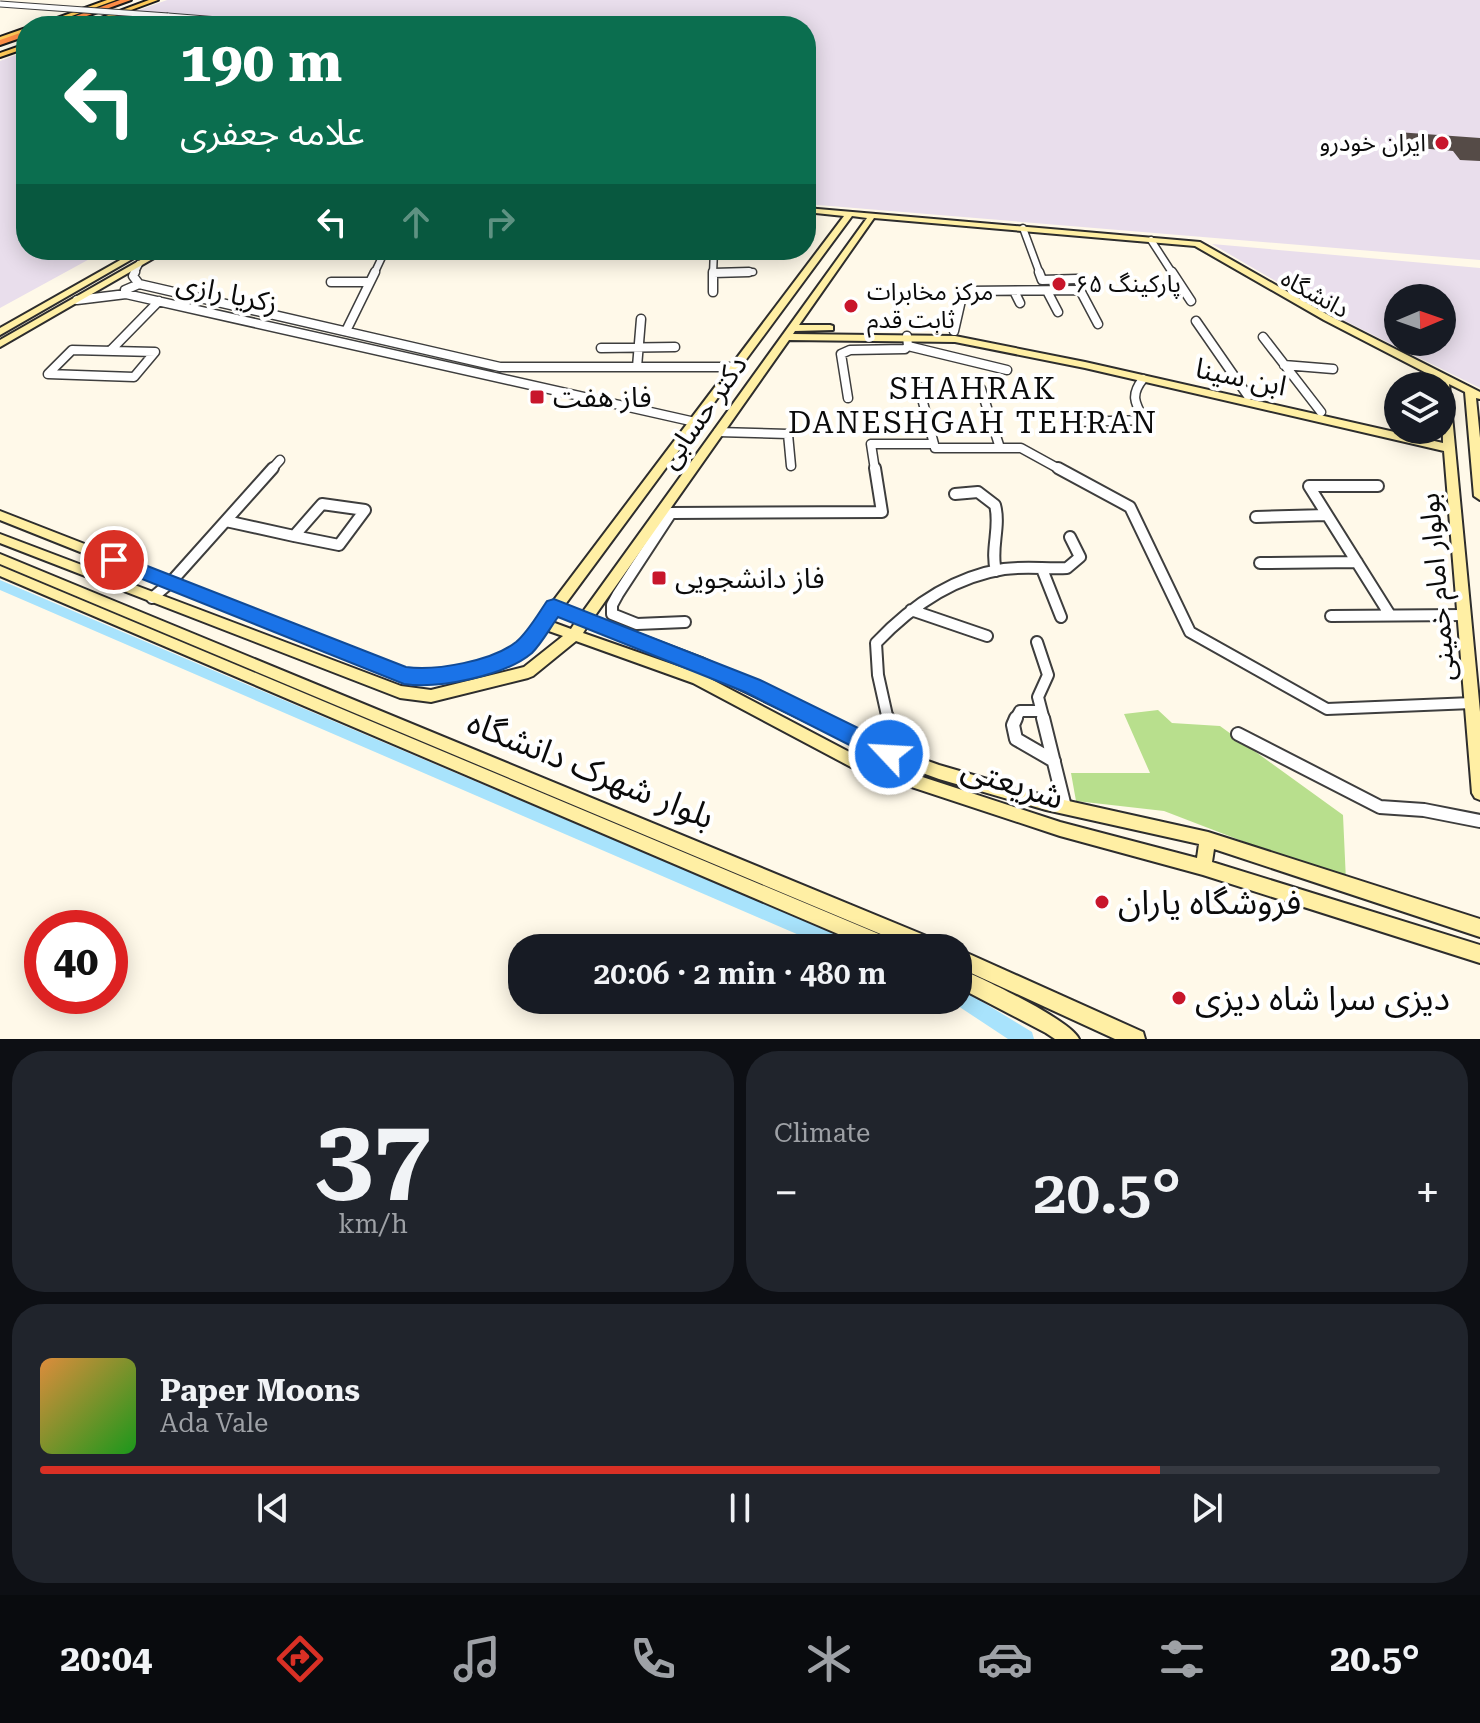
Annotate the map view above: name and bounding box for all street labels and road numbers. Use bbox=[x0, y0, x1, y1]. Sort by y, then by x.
street label: دانشگاه bbox=[1276, 264, 1354, 324]
street label: زکریا رازی bbox=[174, 266, 280, 320]
street label: دکتر حسابی bbox=[652, 349, 754, 475]
street label: ابن سینا bbox=[1193, 351, 1289, 403]
street label: بولوار امام خمینی bbox=[1412, 491, 1466, 682]
street label: بلوار شهرک دانشگاه bbox=[462, 701, 720, 837]
street label: شریعتی bbox=[957, 747, 1069, 817]

